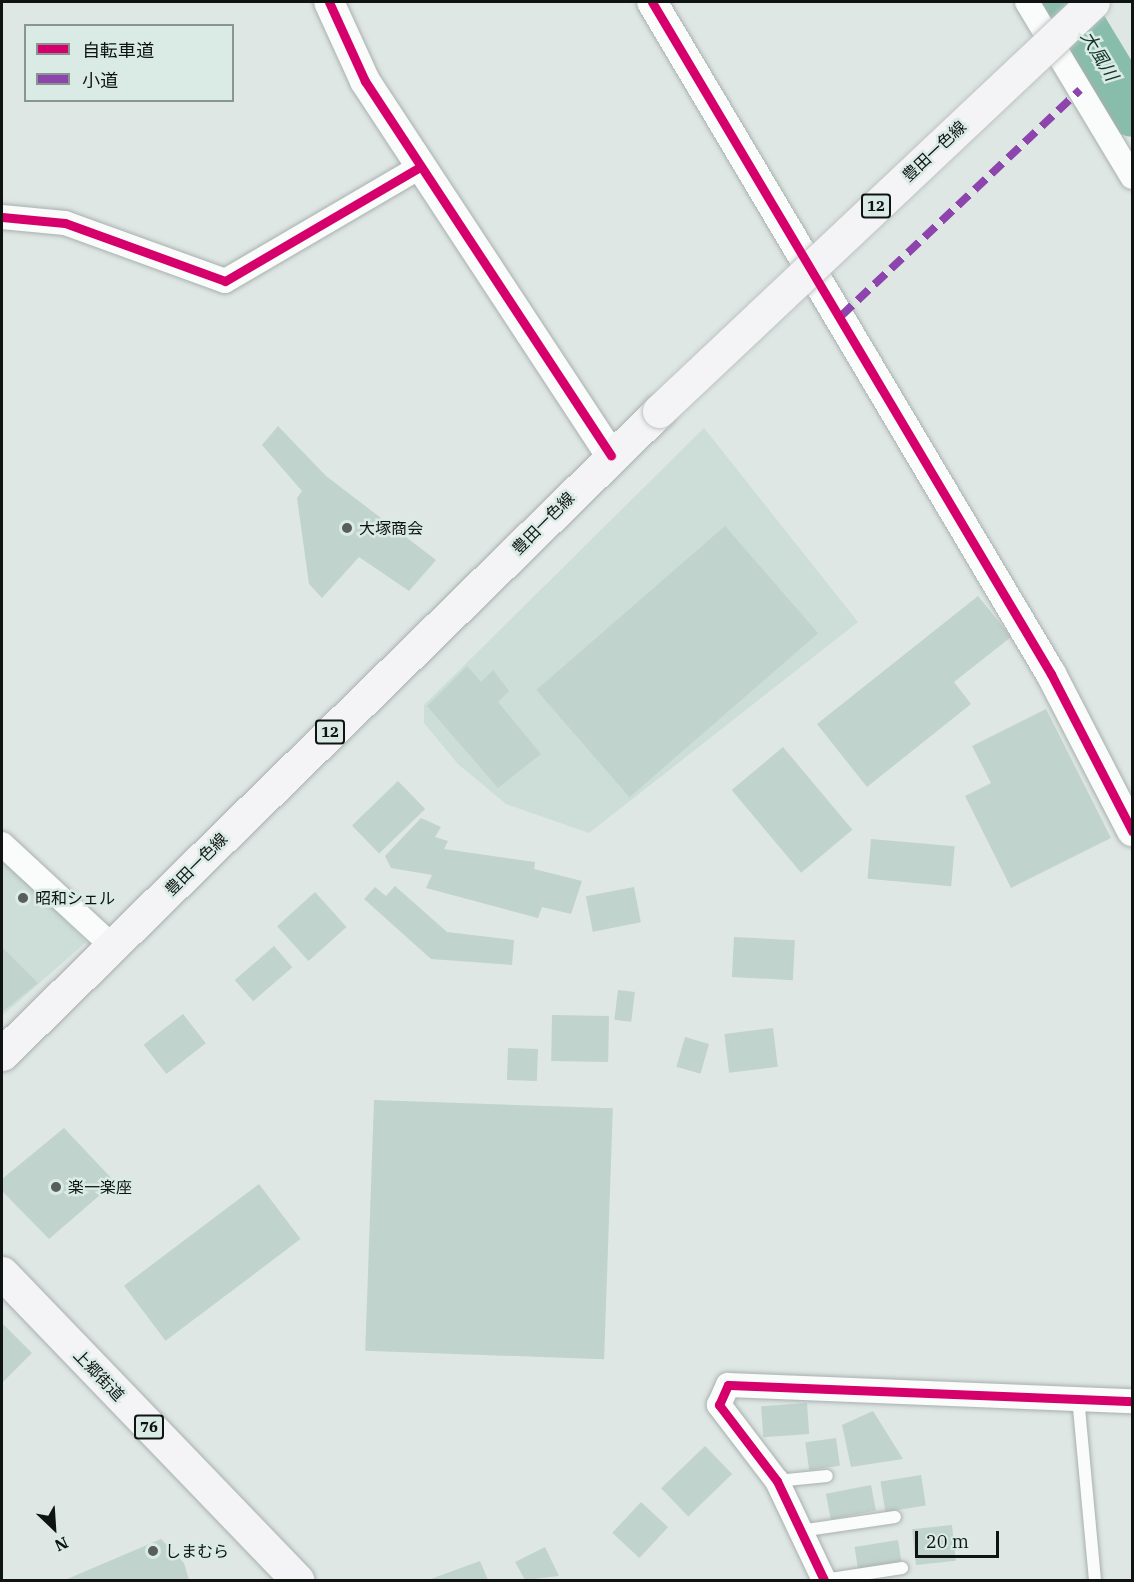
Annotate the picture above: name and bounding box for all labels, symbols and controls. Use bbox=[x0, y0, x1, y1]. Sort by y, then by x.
legend bbox=[24, 24, 234, 102]
water label: 大風川 bbox=[1076, 27, 1122, 85]
text: 自転車道 bbox=[82, 39, 154, 62]
text: 小道 bbox=[82, 69, 118, 92]
street label: 豊田一色線 bbox=[898, 117, 970, 185]
road number: 12 bbox=[861, 194, 891, 218]
street label: 豊田一色線 bbox=[508, 488, 578, 558]
place label: 大塚商会 bbox=[359, 518, 423, 538]
marker: 大塚商会 bbox=[340, 521, 354, 535]
road number: 12 bbox=[315, 720, 345, 744]
street label: 豊田一色線 bbox=[161, 829, 231, 899]
place label: 昭和シェル bbox=[35, 888, 115, 908]
marker: 昭和シェル bbox=[16, 891, 30, 905]
place label: 楽一楽座 bbox=[68, 1177, 132, 1197]
marker: 楽一楽座 bbox=[49, 1180, 63, 1194]
street label: 上郷街道 bbox=[70, 1345, 128, 1405]
road number: 76 bbox=[134, 1415, 164, 1439]
north arrow bbox=[24, 1498, 84, 1558]
scale bar bbox=[918, 1519, 1002, 1557]
text: 20 m bbox=[926, 1530, 969, 1553]
text: N bbox=[52, 1533, 72, 1556]
place label: しまむら bbox=[165, 1541, 229, 1561]
marker: しまむら bbox=[146, 1544, 160, 1558]

